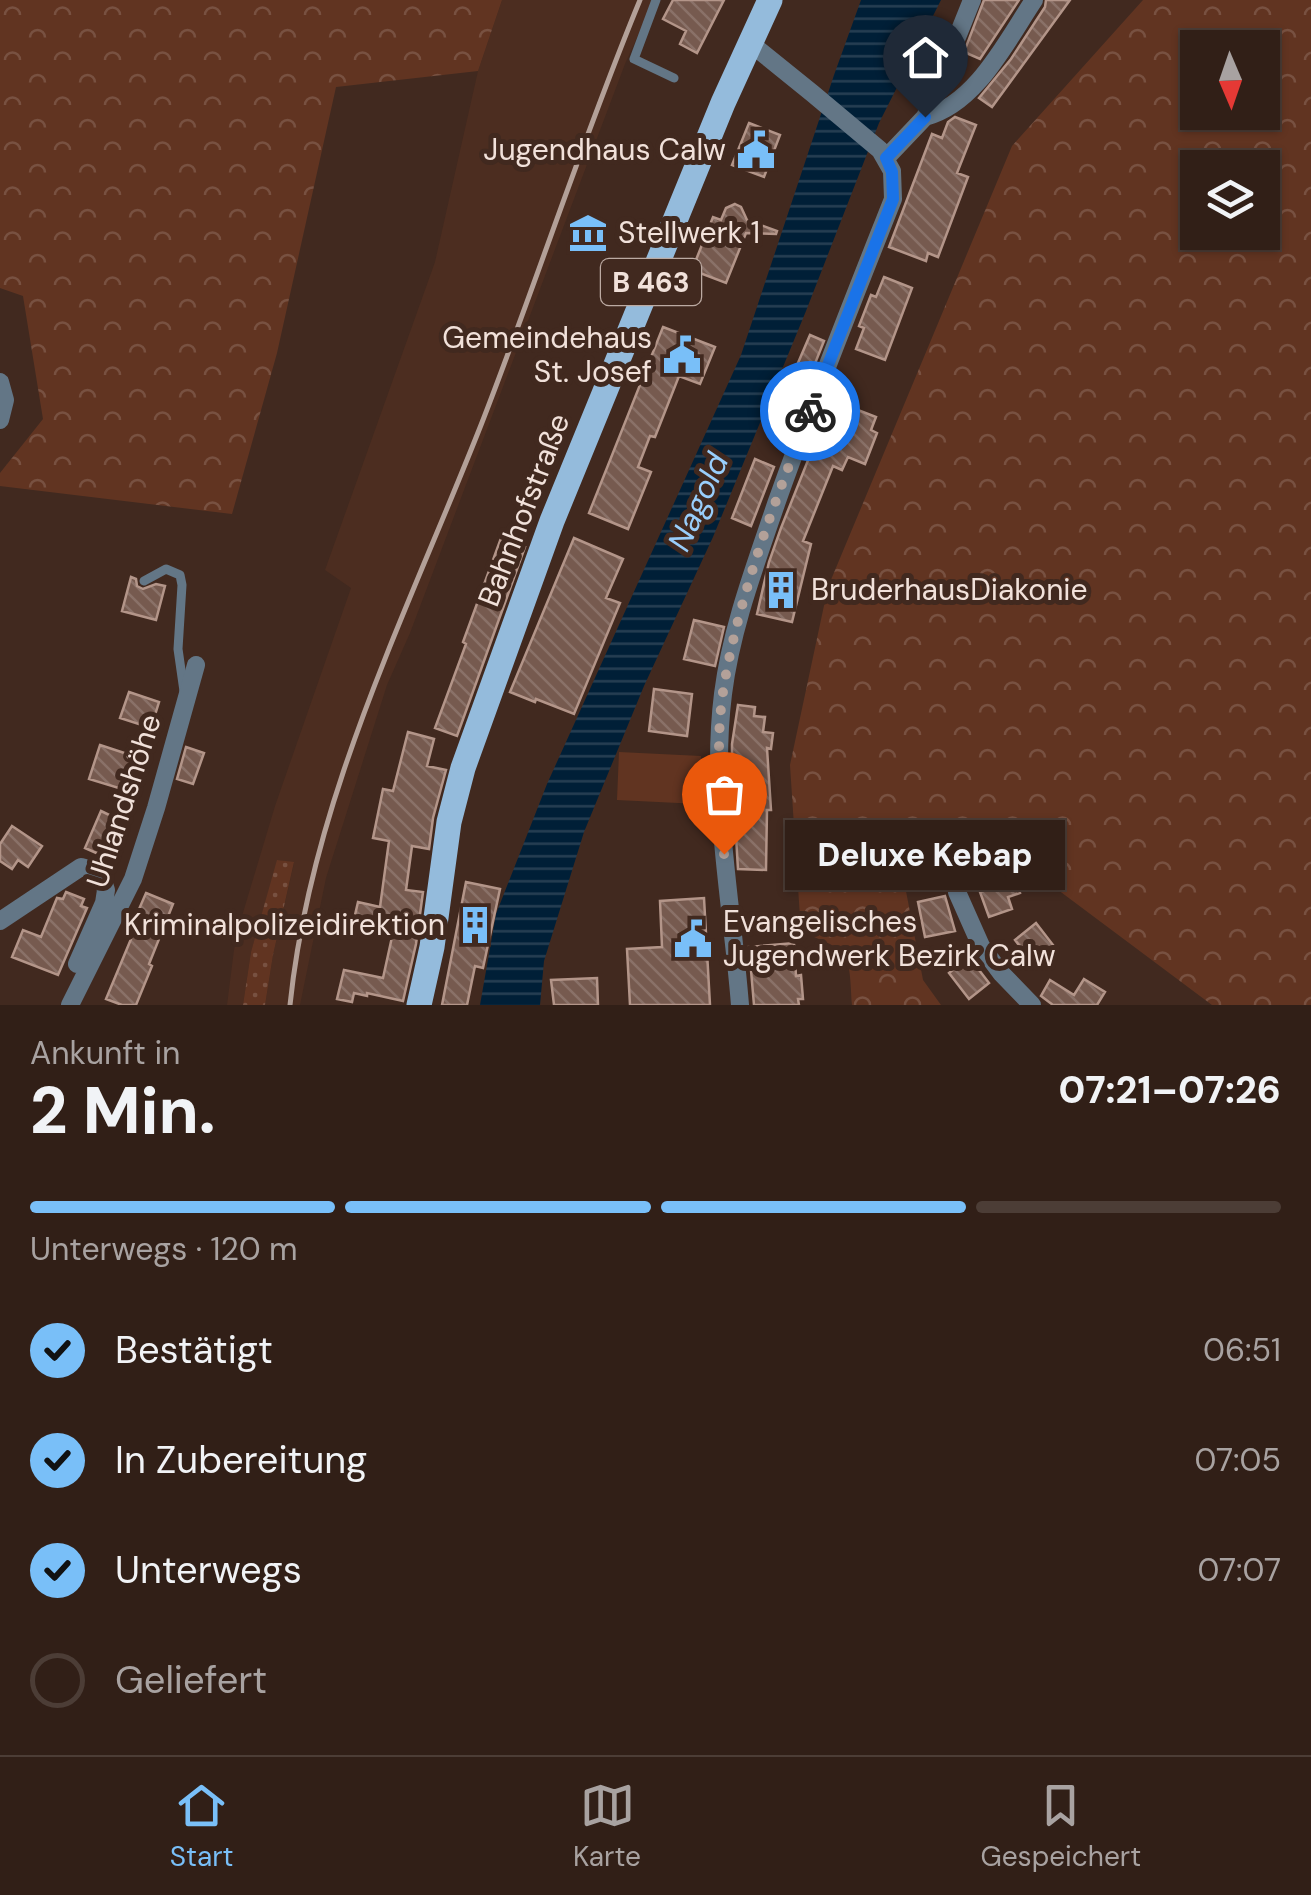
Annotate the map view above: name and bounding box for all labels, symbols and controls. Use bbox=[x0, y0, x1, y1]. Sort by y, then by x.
pin bbox=[883, 15, 968, 118]
icon: home bbox=[898, 30, 953, 85]
north arrow bbox=[1180, 30, 1280, 130]
map controls bbox=[1180, 30, 1280, 250]
public building icon: Jugendhaus Calw bbox=[735, 129, 777, 171]
place label: Jugendhaus Calw bbox=[483, 130, 726, 169]
button: layers bbox=[1180, 150, 1280, 250]
museum icon: Stellwerk 1 bbox=[567, 212, 609, 254]
place label: Stellwerk 1 bbox=[618, 213, 760, 252]
road number: B 463 bbox=[601, 259, 701, 305]
place label: Gemeindehaus St. Josef bbox=[442, 318, 652, 391]
public building icon: Gemeindehaus St. Josef bbox=[661, 334, 703, 376]
courier bbox=[760, 361, 860, 461]
icon: bike bbox=[783, 384, 838, 439]
street label: Bahnhofstraße bbox=[469, 408, 578, 612]
water label: Nagold bbox=[658, 445, 739, 558]
building icon: BruderhausDiakonie bbox=[760, 569, 802, 611]
place label: BruderhausDiakonie bbox=[811, 570, 1088, 609]
street label: Uhlandshöhe bbox=[77, 709, 170, 893]
pin bbox=[682, 752, 767, 855]
icon: bag bbox=[697, 767, 752, 822]
callout: Deluxe Kebap bbox=[784, 819, 1064, 889]
text: Deluxe Kebap bbox=[817, 834, 1033, 876]
place label: Evangelisches Jugendwerk Bezirk Calw bbox=[723, 902, 1056, 975]
building icon: Kriminalpolizeidirektion bbox=[454, 904, 496, 946]
place label: Kriminalpolizeidirektion bbox=[124, 905, 445, 944]
public building icon: Evangelisches Jugendwerk Bezirk Calw bbox=[672, 918, 714, 960]
text: Ankunft in bbox=[30, 1032, 180, 1074]
text: 07:21–07:26 bbox=[1059, 1065, 1281, 1115]
text: 2 Min. bbox=[30, 1069, 216, 1153]
text: Unterwegs · 120 m bbox=[30, 1228, 298, 1270]
icon: check bbox=[30, 1323, 85, 1378]
text: Bestätigt bbox=[115, 1325, 273, 1375]
text: 06:51 bbox=[1203, 1329, 1281, 1371]
icon: check bbox=[30, 1433, 85, 1488]
text: In Zubereitung bbox=[115, 1435, 367, 1485]
text: 07:05 bbox=[1195, 1439, 1281, 1481]
icon: check bbox=[30, 1543, 85, 1598]
text: Unterwegs bbox=[115, 1545, 302, 1595]
text: 07:07 bbox=[1197, 1549, 1281, 1591]
text: Geliefert bbox=[115, 1655, 267, 1705]
tab: Start bbox=[170, 1778, 234, 1875]
tab: Karte bbox=[573, 1778, 641, 1875]
tab: Gespeichert bbox=[980, 1778, 1141, 1875]

